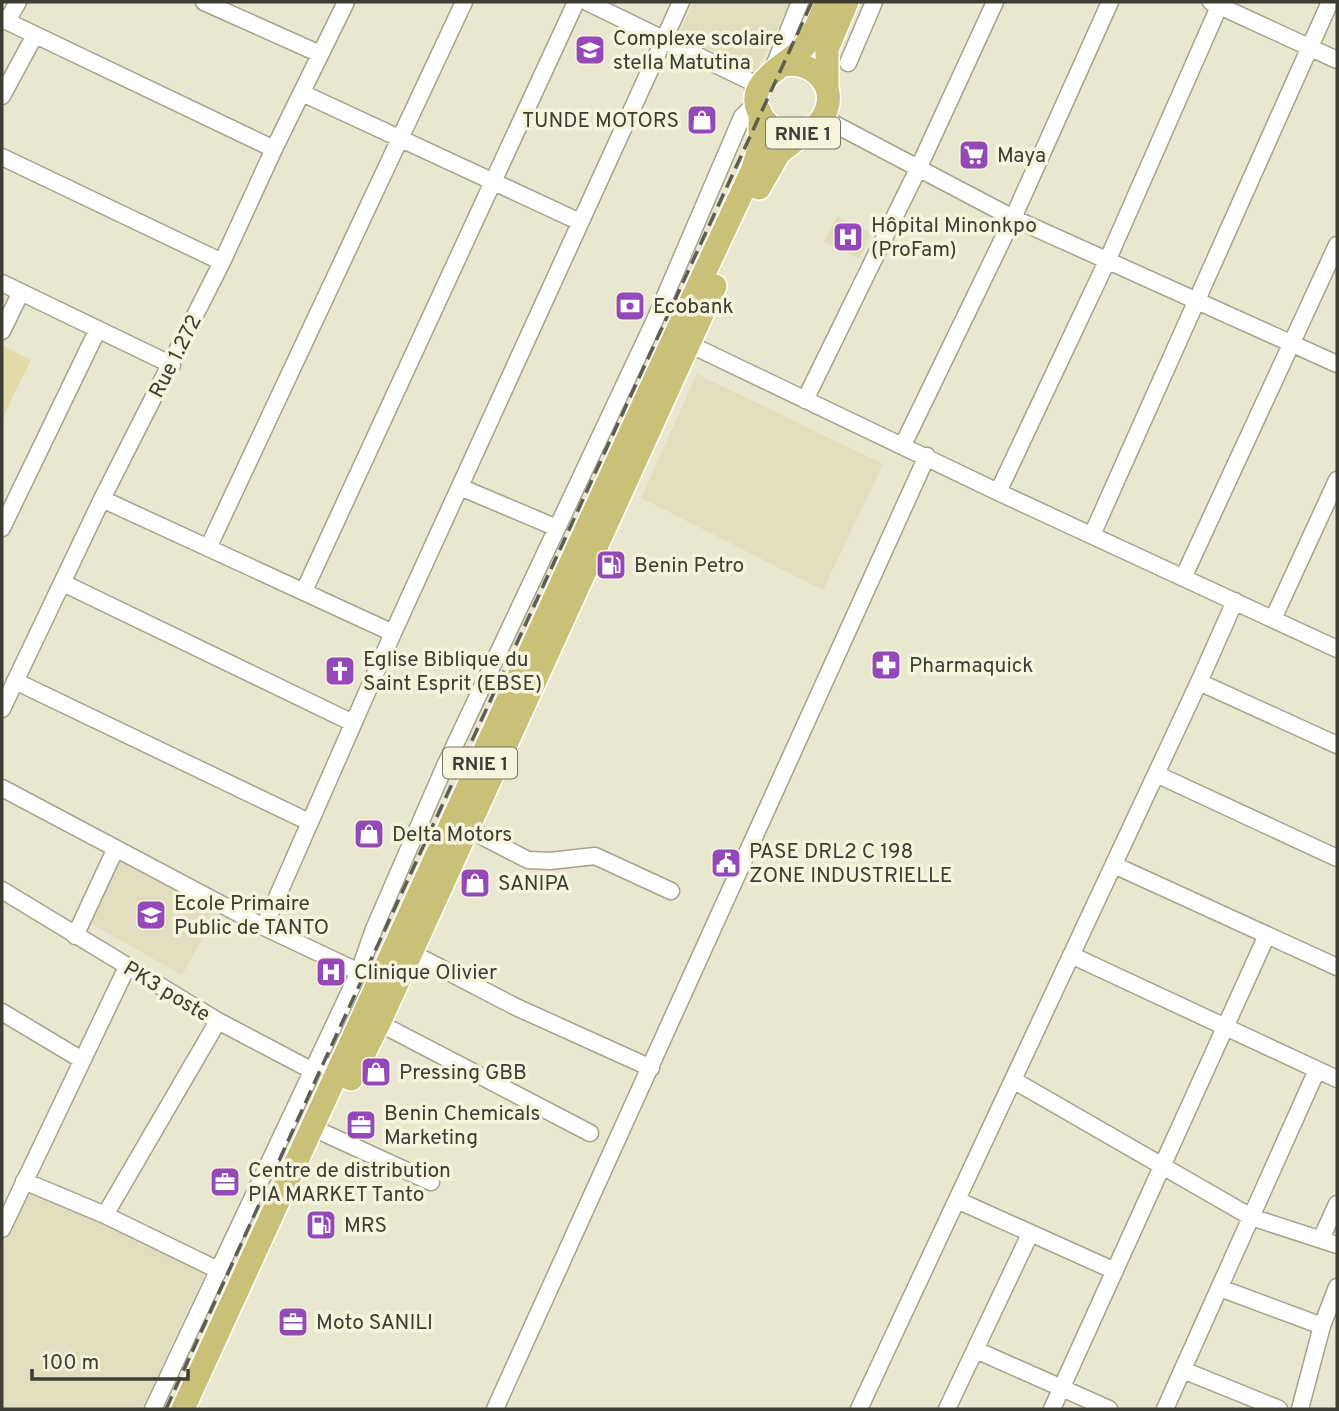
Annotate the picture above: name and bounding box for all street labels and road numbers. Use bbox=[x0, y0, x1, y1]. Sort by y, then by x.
road number: RNIE 1 bbox=[766, 118, 840, 148]
street label: Rue 1.272 bbox=[144, 310, 209, 403]
road number: RNIE 1 bbox=[443, 748, 517, 778]
street label: PK3 poste bbox=[118, 956, 215, 1029]

